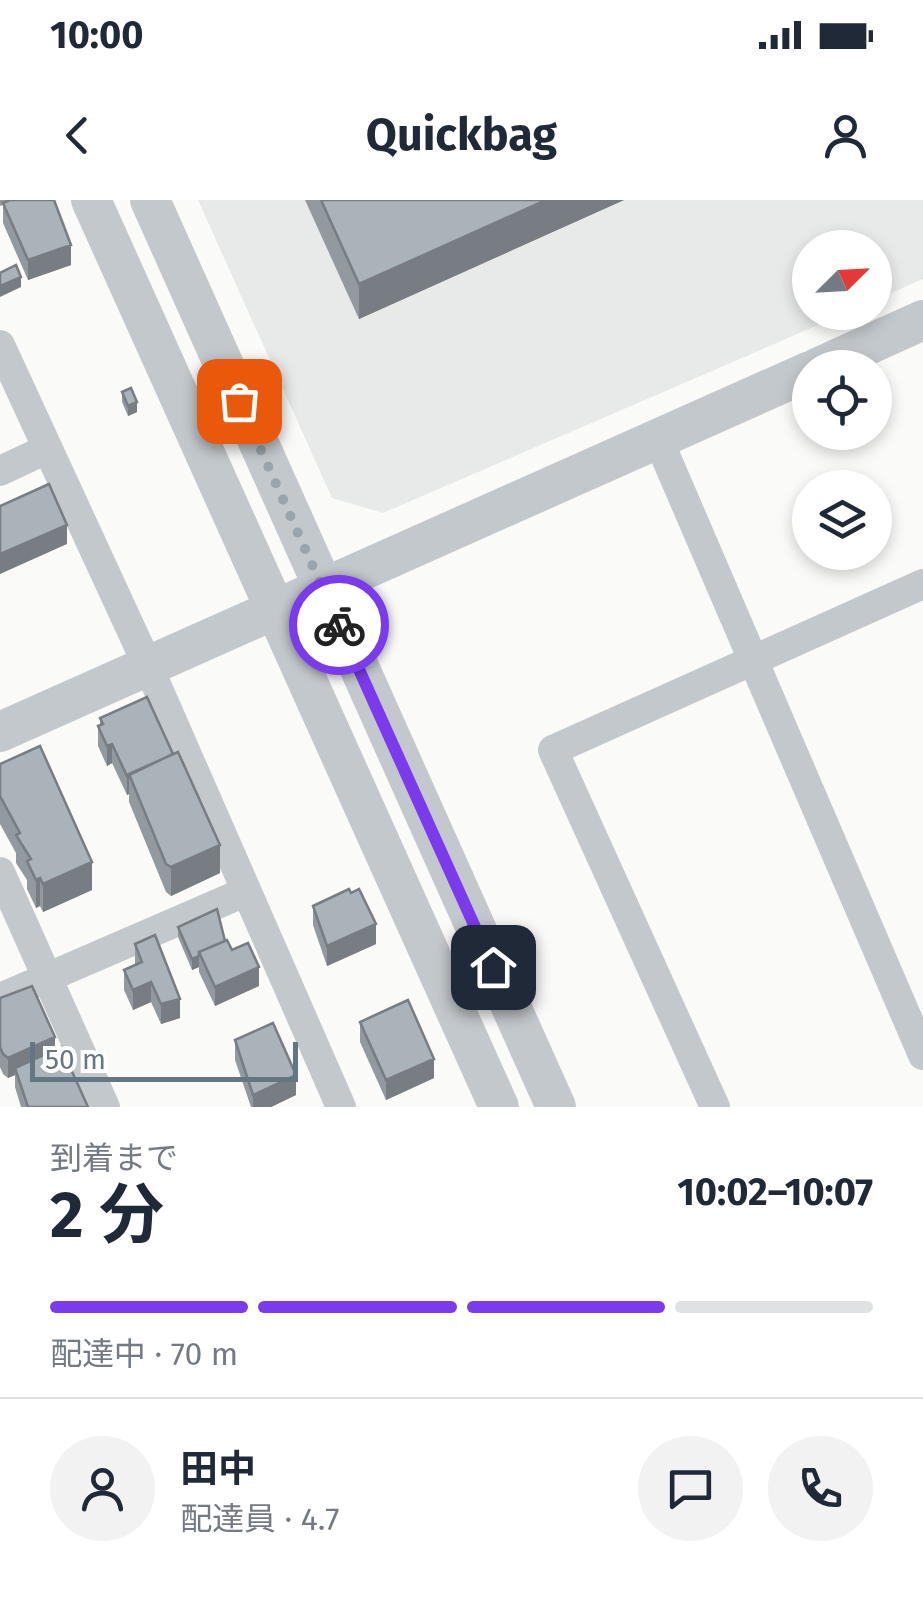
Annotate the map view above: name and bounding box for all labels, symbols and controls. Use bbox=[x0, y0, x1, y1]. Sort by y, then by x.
text: 10:00 bbox=[50, 12, 143, 58]
icon: back bbox=[50, 108, 105, 163]
text: Quickbag bbox=[366, 108, 557, 162]
icon: person bbox=[818, 108, 873, 163]
north arrow bbox=[792, 230, 892, 330]
map controls bbox=[792, 230, 892, 570]
button: locate bbox=[792, 350, 892, 450]
pin bbox=[197, 359, 282, 444]
icon: bag bbox=[212, 374, 267, 429]
button: layers bbox=[792, 470, 892, 570]
courier bbox=[289, 575, 389, 675]
icon: bike bbox=[312, 598, 367, 653]
pin bbox=[451, 925, 536, 1010]
icon: home bbox=[466, 940, 521, 995]
scale bar bbox=[30, 1037, 298, 1081]
text: 50 m bbox=[45, 1043, 106, 1076]
text: 到着まで bbox=[50, 1139, 178, 1177]
text: 10:02–10:07 bbox=[677, 1169, 873, 1215]
text: 2 分 bbox=[50, 1176, 164, 1254]
text: 配達中 · 70 m bbox=[50, 1335, 238, 1373]
button: person bbox=[50, 1436, 155, 1541]
button: chat bbox=[638, 1436, 743, 1541]
button: phone bbox=[768, 1436, 873, 1541]
text: 田中 bbox=[180, 1446, 256, 1492]
text: 配達員 · 4.7 bbox=[180, 1500, 340, 1538]

